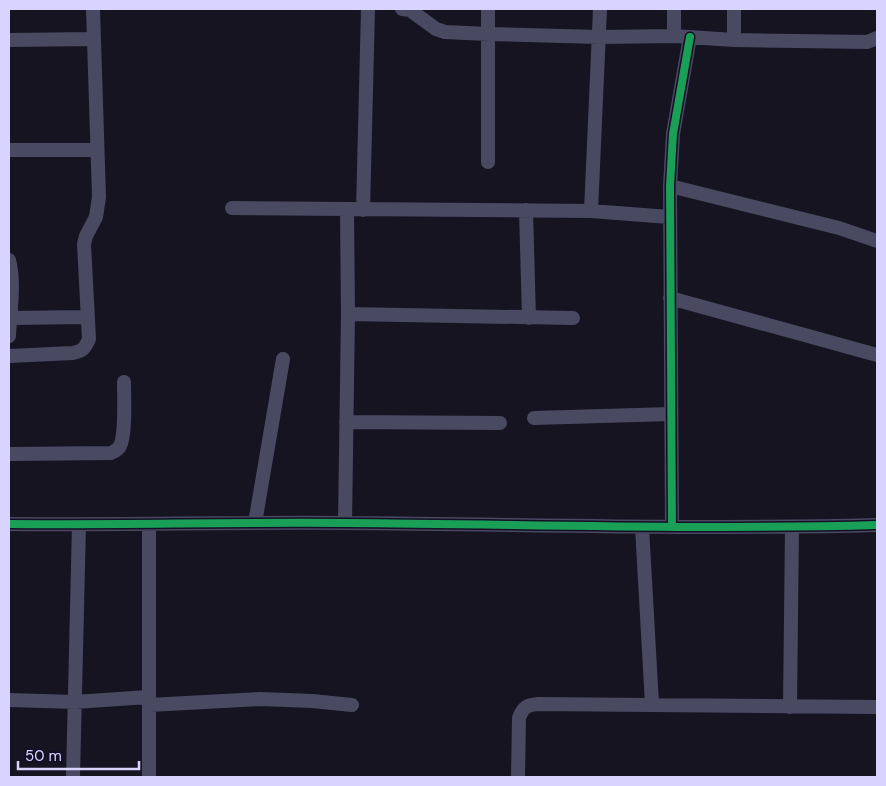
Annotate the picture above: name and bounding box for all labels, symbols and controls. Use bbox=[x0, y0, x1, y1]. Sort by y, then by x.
scale bar bbox=[18, 738, 139, 770]
text: 50 m bbox=[25, 746, 62, 766]

